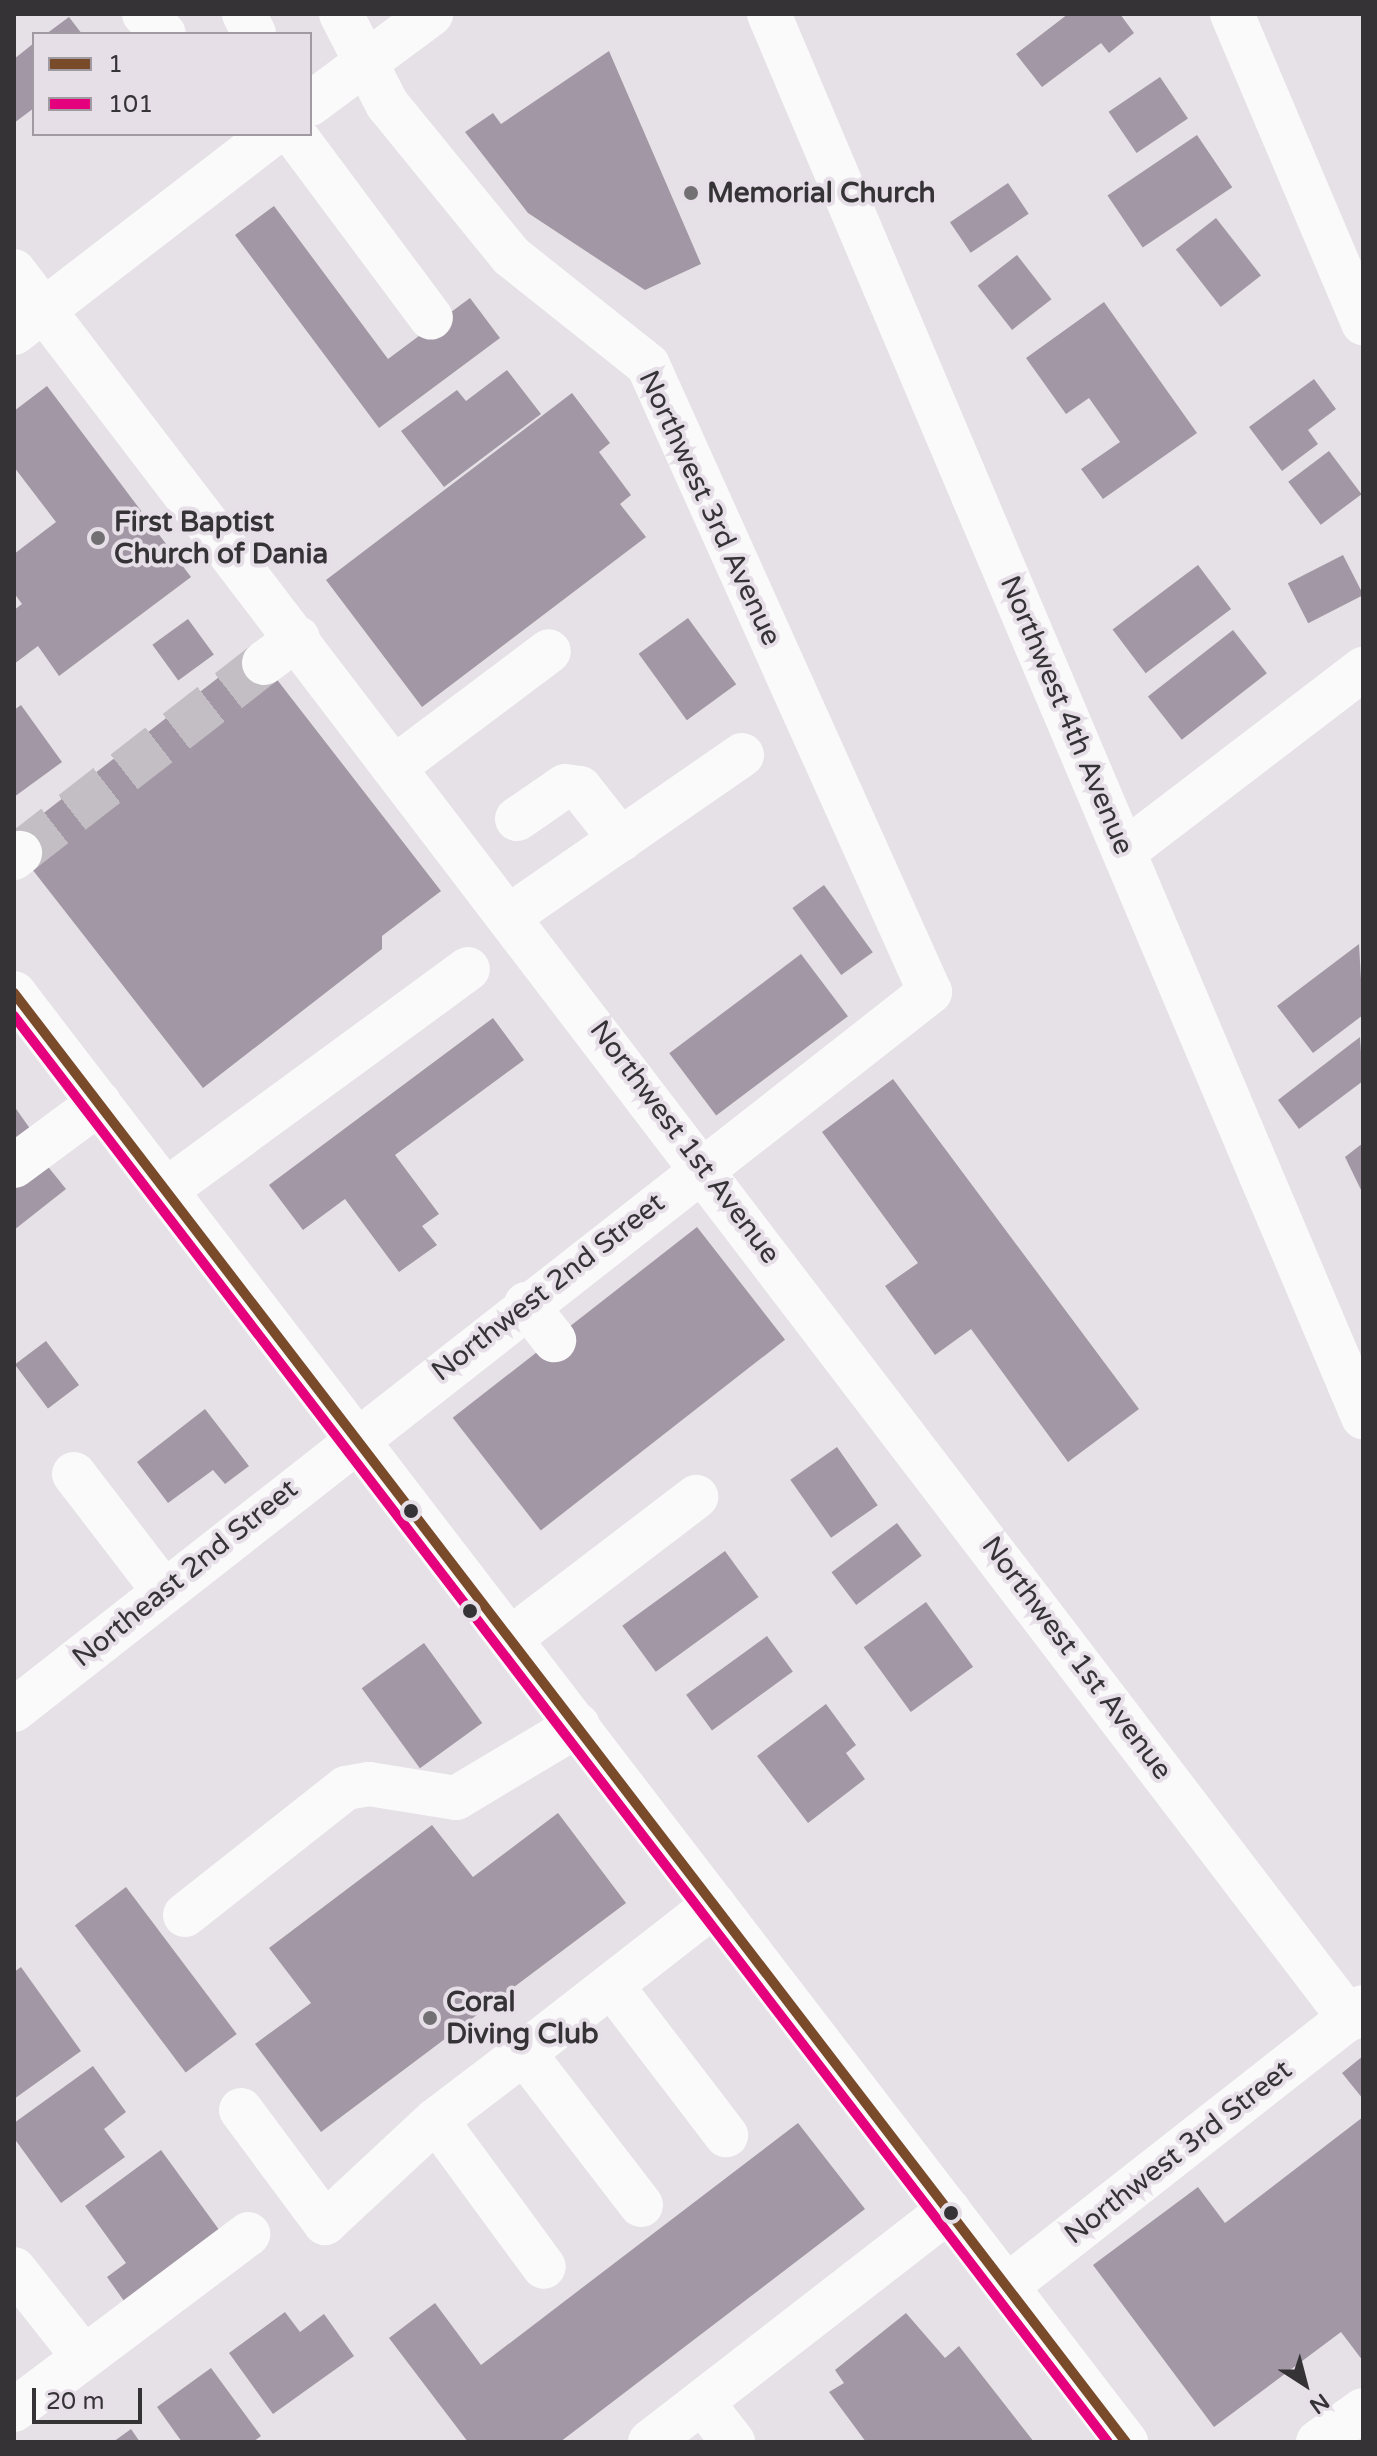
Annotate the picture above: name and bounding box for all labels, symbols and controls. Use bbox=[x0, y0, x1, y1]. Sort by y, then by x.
legend bbox=[32, 32, 312, 136]
text: 1 bbox=[108, 50, 123, 79]
text: 101 bbox=[108, 90, 153, 119]
place label: Memorial Church bbox=[707, 176, 936, 210]
marker: Memorial Church bbox=[682, 184, 700, 202]
street label: Northwest 3rd Avenue bbox=[631, 365, 789, 651]
place label: First Baptist Church of Dania bbox=[114, 505, 328, 571]
marker: First Baptist Church of Dania bbox=[89, 529, 107, 547]
street label: Northwest 4th Avenue bbox=[993, 571, 1141, 859]
street label: Northwest 1st Avenue bbox=[583, 1014, 787, 1270]
street label: Northwest 2nd Street bbox=[425, 1186, 671, 1388]
street label: Northeast 2nd Street bbox=[66, 1472, 304, 1674]
unlabelled marker bbox=[403, 1503, 419, 1519]
street label: Northwest 1st Avenue bbox=[975, 1530, 1179, 1786]
unlabelled marker bbox=[462, 1603, 478, 1619]
place label: Coral Diving Club bbox=[446, 1985, 599, 2051]
marker: Coral Diving Club bbox=[421, 2009, 439, 2027]
street label: Northwest 3rd Street bbox=[1058, 2053, 1298, 2251]
unlabelled marker bbox=[943, 2205, 959, 2221]
north arrow bbox=[1265, 2344, 1345, 2424]
scale bar bbox=[36, 2372, 146, 2422]
text: 20 m bbox=[46, 2387, 104, 2416]
text: N bbox=[1304, 2388, 1334, 2419]

